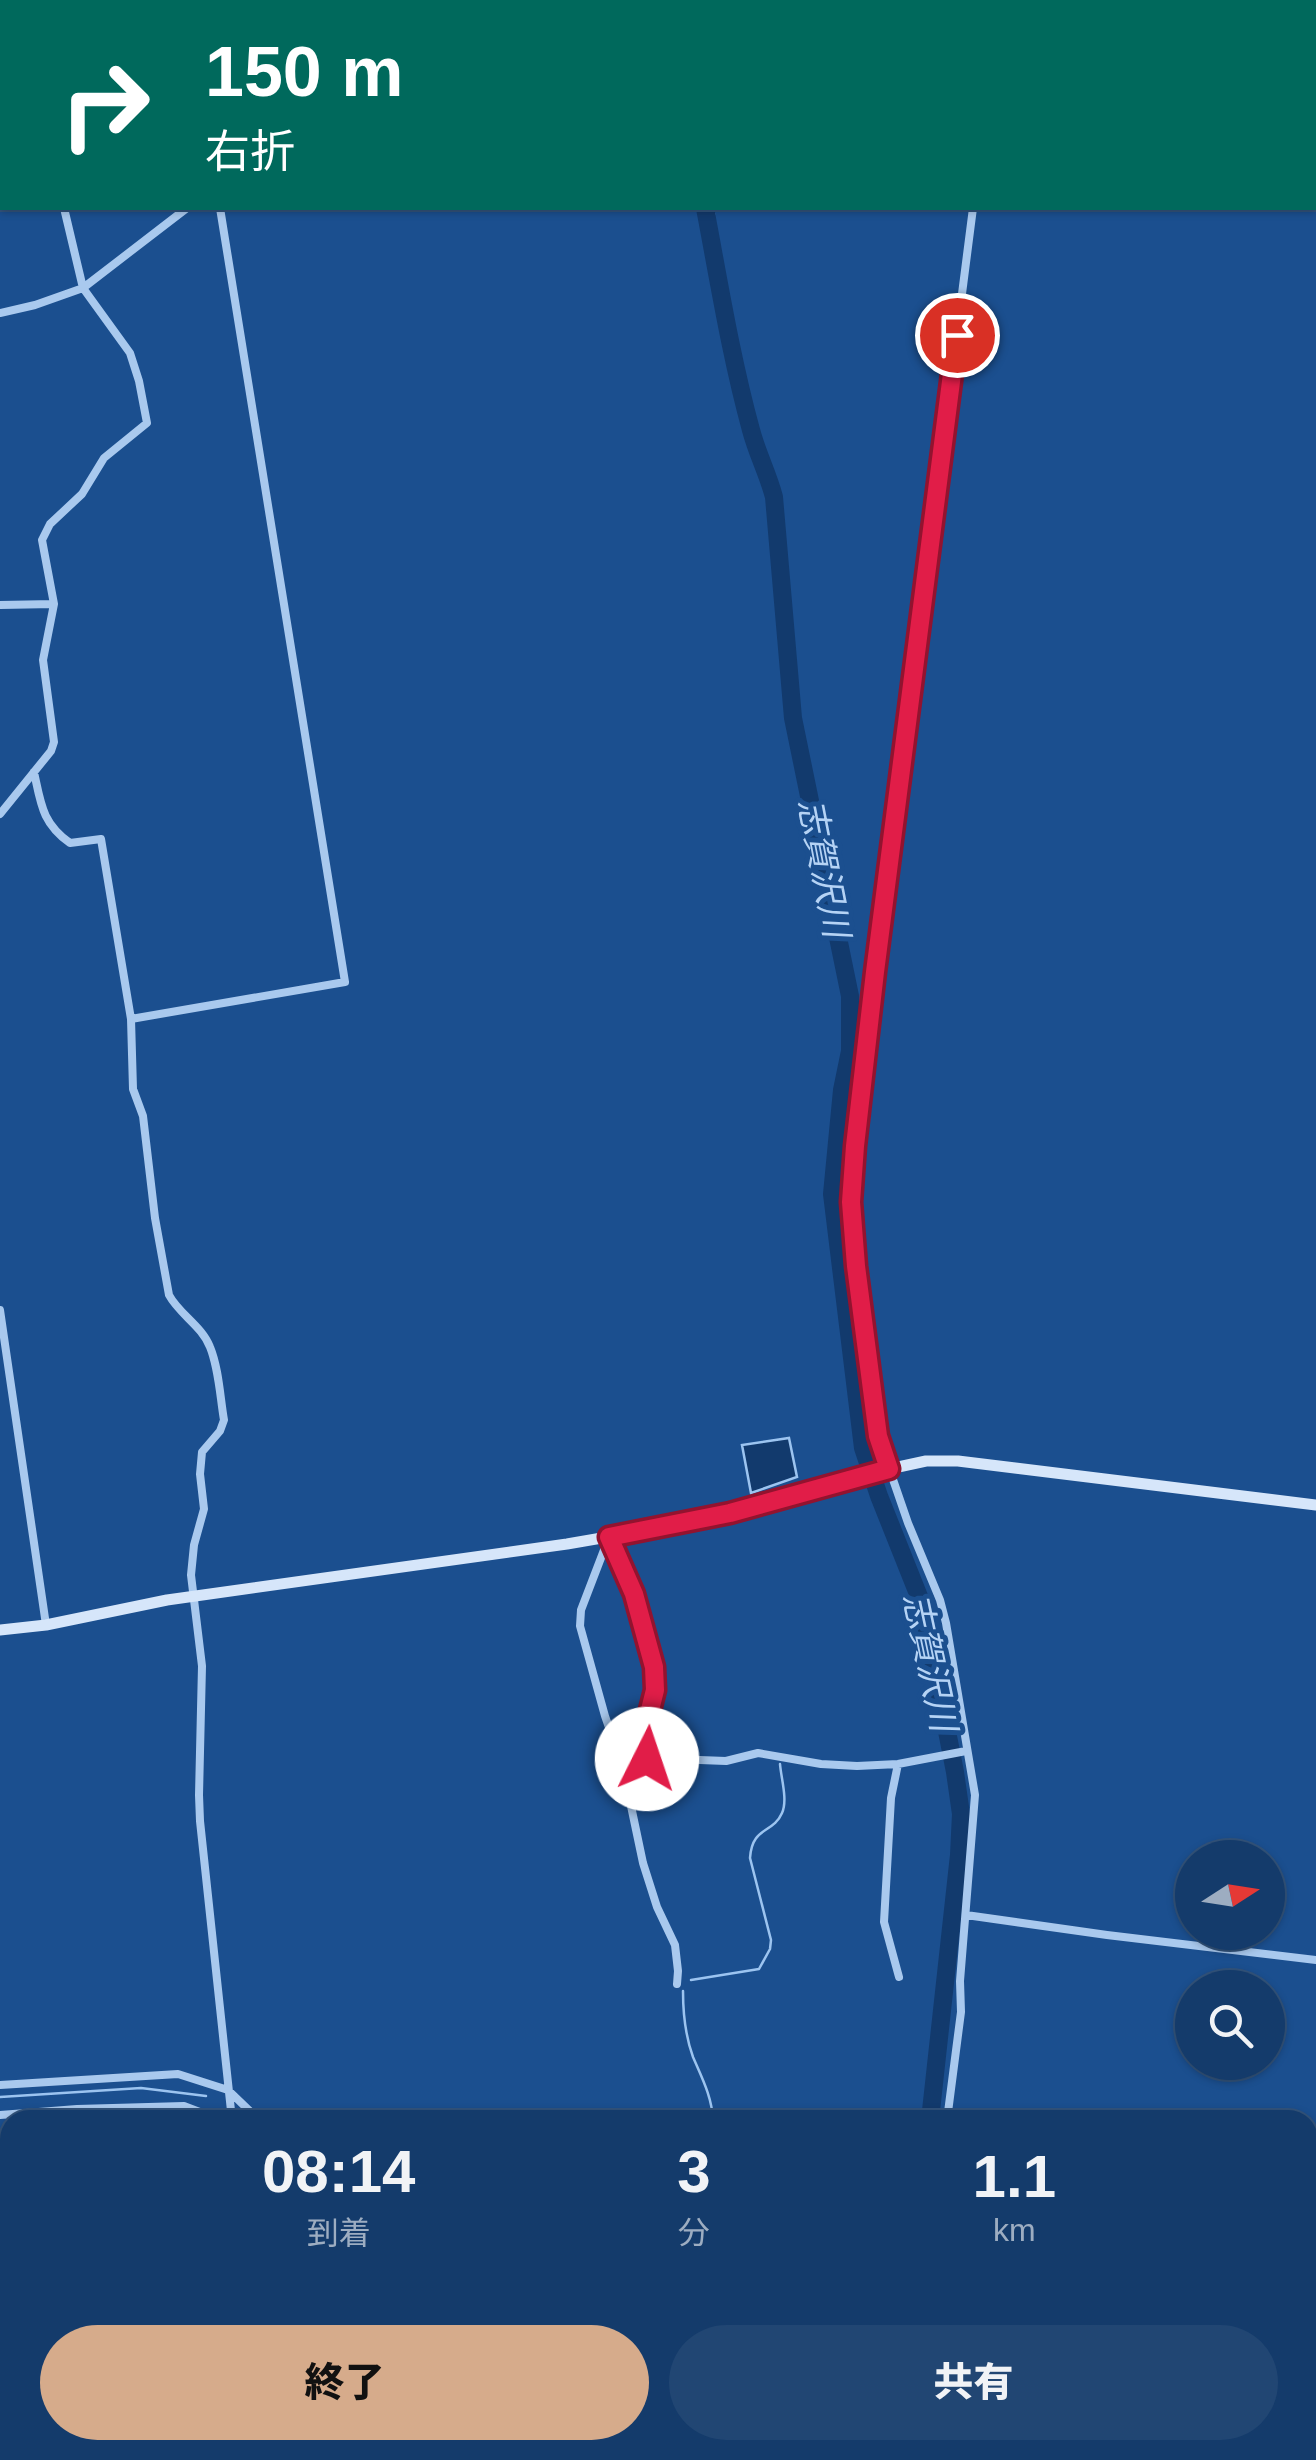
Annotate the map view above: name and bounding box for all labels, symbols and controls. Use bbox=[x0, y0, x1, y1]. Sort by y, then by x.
text: 150 m bbox=[205, 33, 403, 111]
icon: right bbox=[40, 40, 170, 170]
text: 右折 bbox=[205, 126, 295, 177]
pin bbox=[915, 293, 1000, 378]
icon: arrive bbox=[930, 308, 985, 363]
water label: 志賀沢川 bbox=[792, 795, 858, 944]
water label: 志賀沢川 bbox=[897, 1589, 965, 1738]
position arrow bbox=[595, 1707, 699, 1811]
north arrow bbox=[1175, 1840, 1285, 1950]
map controls bbox=[1175, 1840, 1285, 2080]
button: search bbox=[1175, 1970, 1285, 2080]
text: 08:14 bbox=[262, 2138, 415, 2205]
text: 3 bbox=[677, 2138, 711, 2205]
text: 1.1 bbox=[973, 2143, 1056, 2210]
text: km bbox=[993, 2212, 1036, 2248]
text: 到着 bbox=[307, 2215, 371, 2251]
text: 分 bbox=[678, 2215, 710, 2251]
button: 終了 bbox=[40, 2325, 649, 2440]
button: 共有 bbox=[669, 2325, 1278, 2440]

